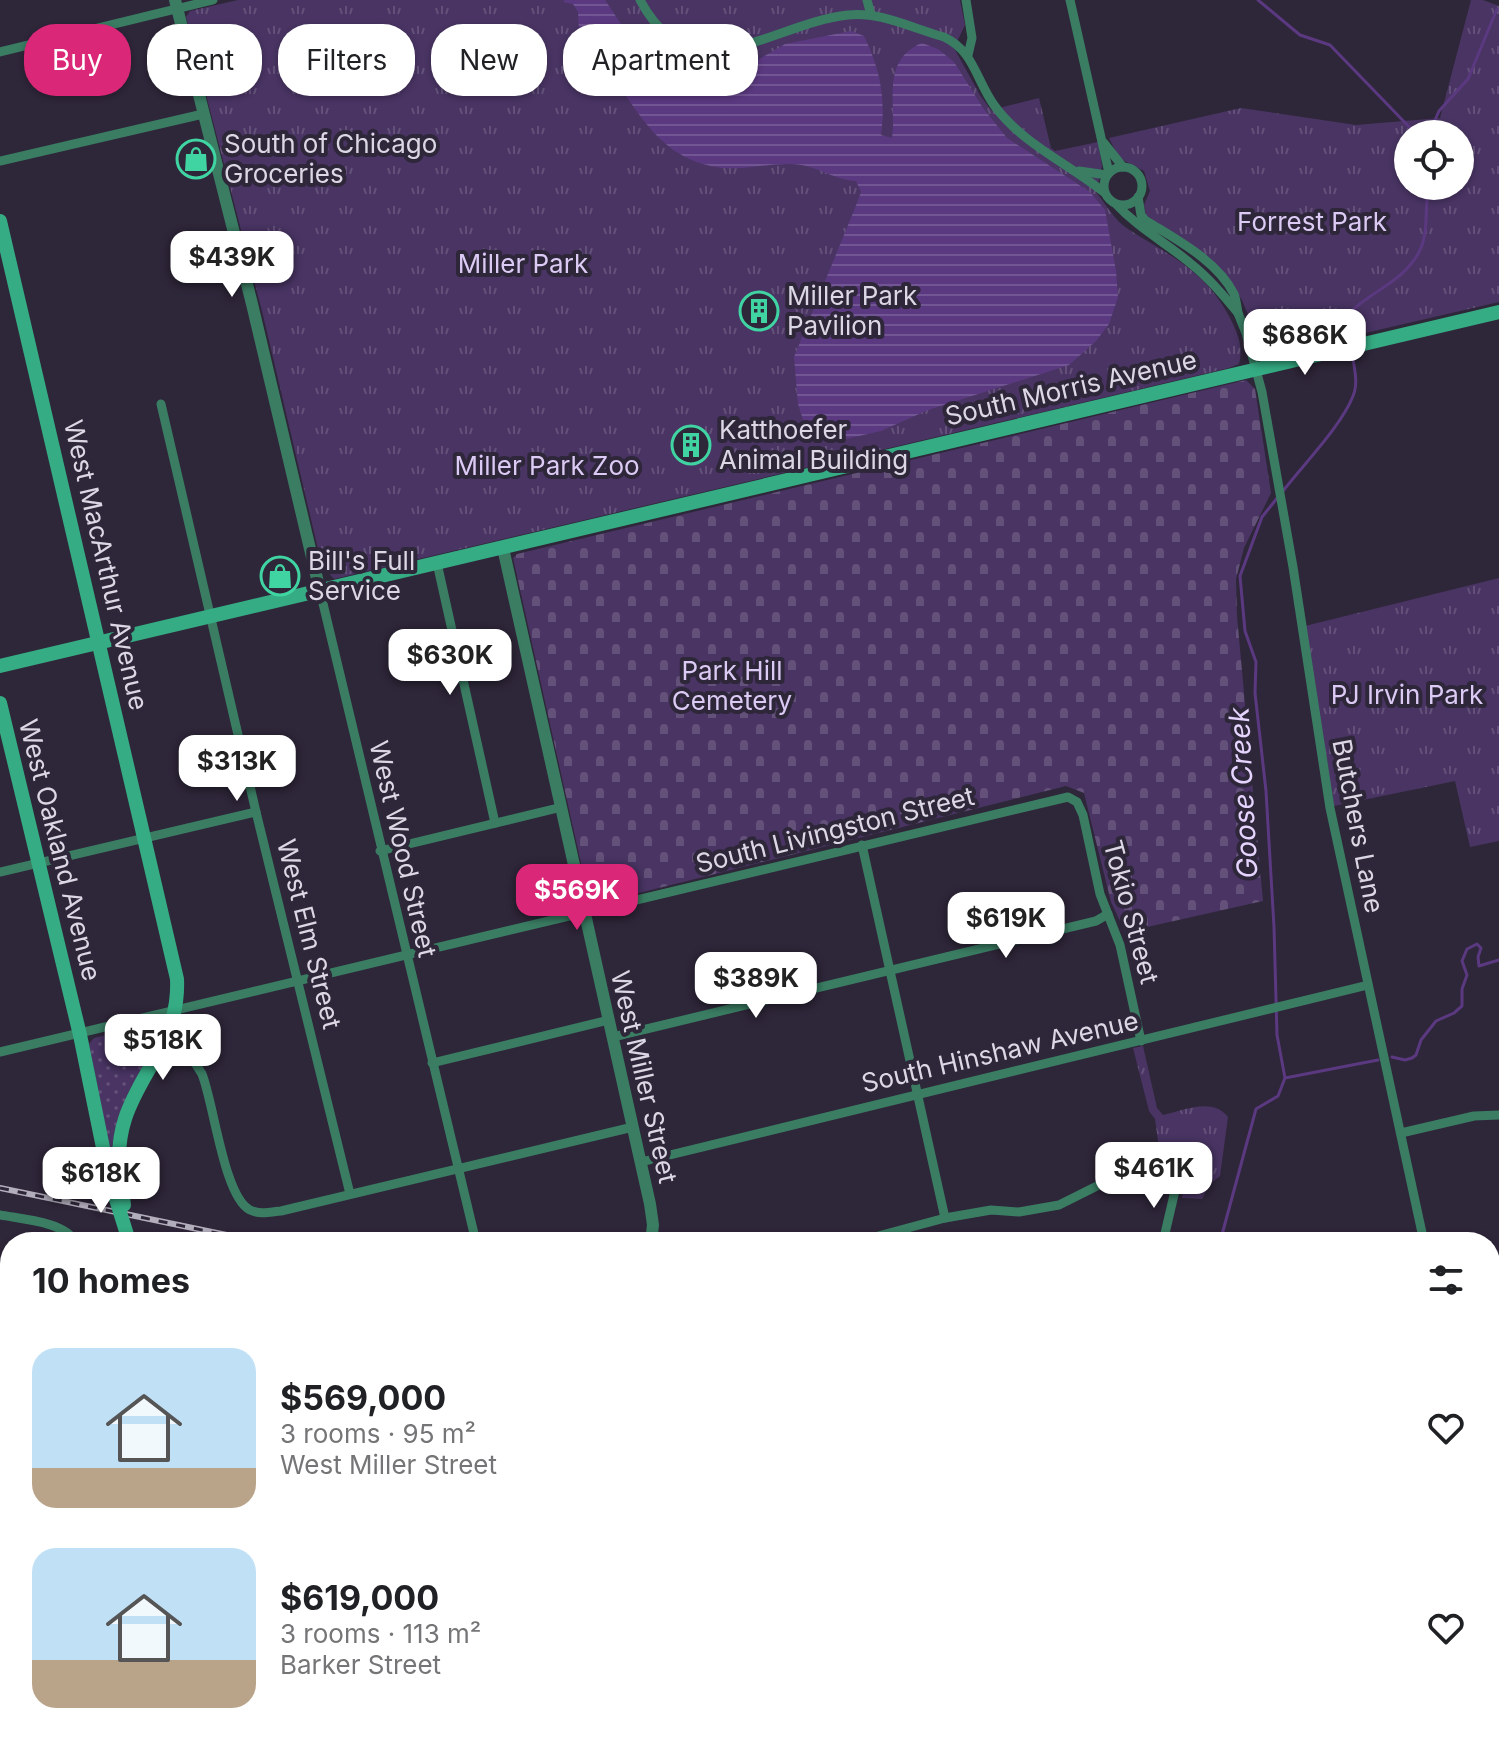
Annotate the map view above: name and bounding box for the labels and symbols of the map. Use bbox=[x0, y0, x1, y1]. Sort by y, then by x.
place label: South of Chicago Groceries bbox=[224, 128, 437, 189]
shop icon: South of Chicago Groceries bbox=[175, 138, 217, 180]
park label: Forrest Park bbox=[1237, 206, 1387, 237]
pin: $439K bbox=[176, 231, 288, 299]
park label: Miller Park bbox=[458, 248, 588, 279]
place label: Miller Park Pavilion bbox=[787, 280, 917, 341]
building icon: Miller Park Pavilion bbox=[738, 290, 780, 332]
pin: $686K bbox=[1249, 309, 1361, 377]
street label: South Morris Avenue bbox=[942, 344, 1200, 432]
place label: Katthoefer Animal Building bbox=[719, 414, 908, 475]
street label: West MacArthur Avenue bbox=[58, 417, 155, 713]
building icon: Katthoefer Animal Building bbox=[670, 424, 712, 466]
park label: Miller Park Zoo bbox=[454, 450, 640, 481]
place label: Bill's Full Service bbox=[308, 545, 415, 606]
shop icon: Bill's Full Service bbox=[259, 555, 301, 597]
pin: $630K bbox=[394, 629, 506, 697]
park label: Park Hill Cemetery bbox=[672, 655, 792, 716]
park label: PJ Irvin Park bbox=[1331, 679, 1483, 710]
water label: Goose Creek bbox=[1222, 706, 1264, 879]
street label: West Oakland Avenue bbox=[13, 716, 108, 984]
pin: $313K bbox=[181, 735, 293, 803]
street label: Butchers Lane bbox=[1326, 736, 1391, 916]
street label: West Wood Street bbox=[364, 738, 443, 960]
street label: South Livingston Street bbox=[693, 780, 977, 879]
street label: West Elm Street bbox=[271, 836, 348, 1032]
street label: Tokio Street bbox=[1097, 837, 1166, 987]
pin: $569K bbox=[521, 864, 633, 932]
pin: $619K bbox=[950, 892, 1062, 960]
pin: $389K bbox=[700, 952, 812, 1020]
street label: West Miller Street bbox=[605, 968, 684, 1186]
street label: South Hinshaw Avenue bbox=[858, 1005, 1141, 1098]
pin: $518K bbox=[107, 1014, 219, 1082]
pin: $461K bbox=[1098, 1142, 1210, 1210]
pin: $618K bbox=[45, 1147, 157, 1215]

